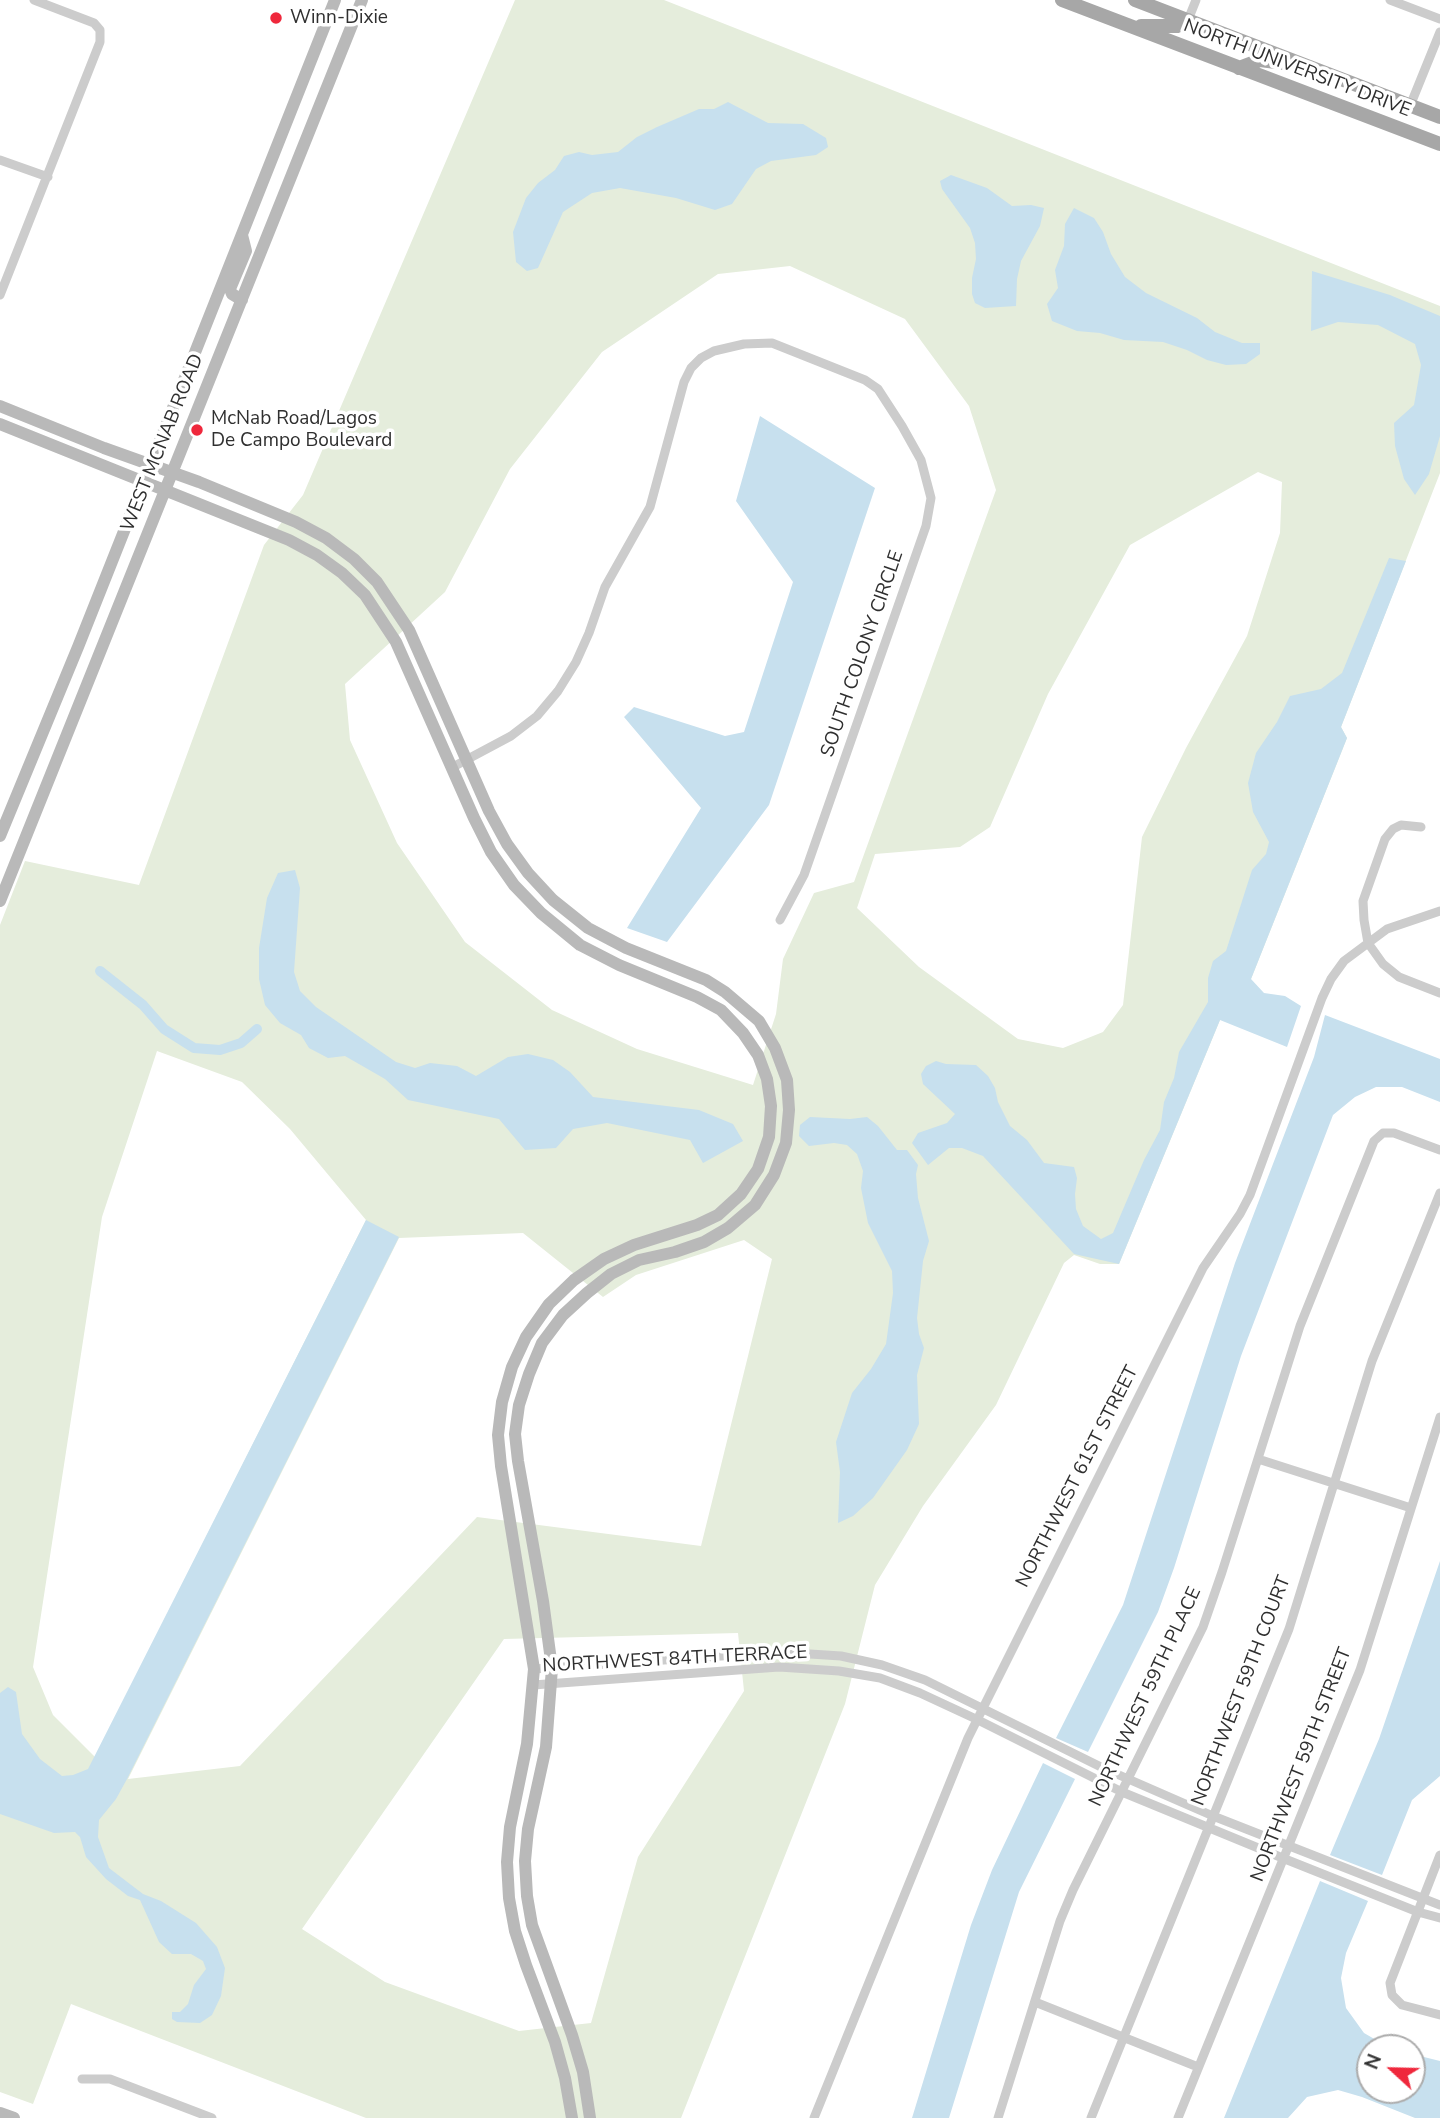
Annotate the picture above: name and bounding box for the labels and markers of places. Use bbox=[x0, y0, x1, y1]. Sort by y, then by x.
place label: Winn-Dixie bbox=[290, 7, 388, 29]
marker: Winn-Dixie bbox=[268, 10, 284, 26]
place label: McNab Road/Lagos De Campo Boulevard bbox=[211, 408, 392, 452]
marker: McNab Road/Lagos De Campo Boulevard bbox=[189, 422, 205, 438]

